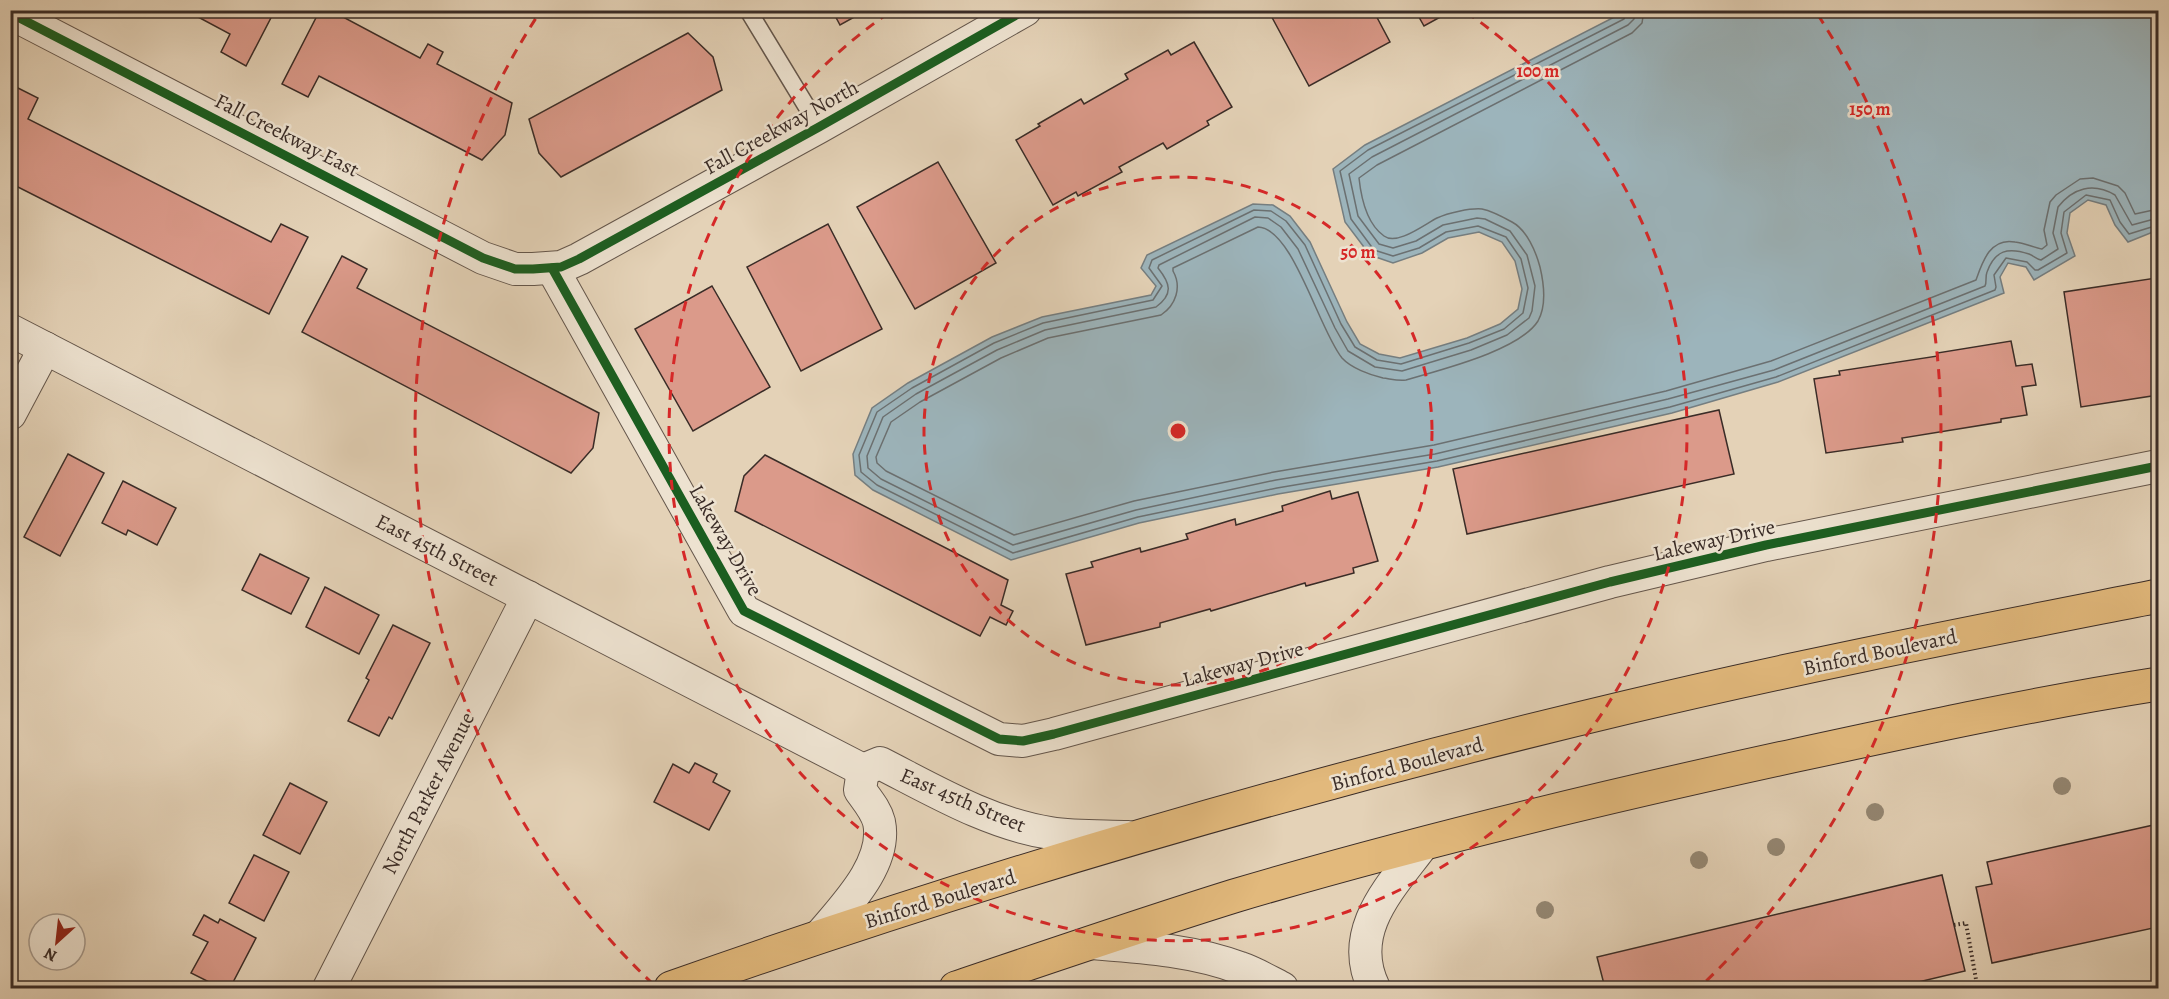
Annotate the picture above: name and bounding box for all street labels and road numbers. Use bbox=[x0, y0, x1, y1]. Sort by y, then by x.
street label: Fall Creekway North bbox=[699, 73, 863, 181]
street label: Fall Creekway East bbox=[210, 87, 364, 183]
street label: Lakeway Drive bbox=[683, 479, 769, 601]
street label: East 45th Street bbox=[371, 507, 503, 593]
street label: Lakeway Drive bbox=[1650, 512, 1778, 568]
street label: Binford Boulevard bbox=[1800, 622, 1960, 682]
street label: Lakeway Drive bbox=[1179, 634, 1307, 694]
street label: North Parker Avenue bbox=[375, 707, 481, 879]
street label: Binford Boulevard bbox=[1328, 730, 1487, 798]
street label: East 45th Street bbox=[896, 761, 1030, 839]
street label: Binford Boulevard bbox=[861, 863, 1020, 935]

